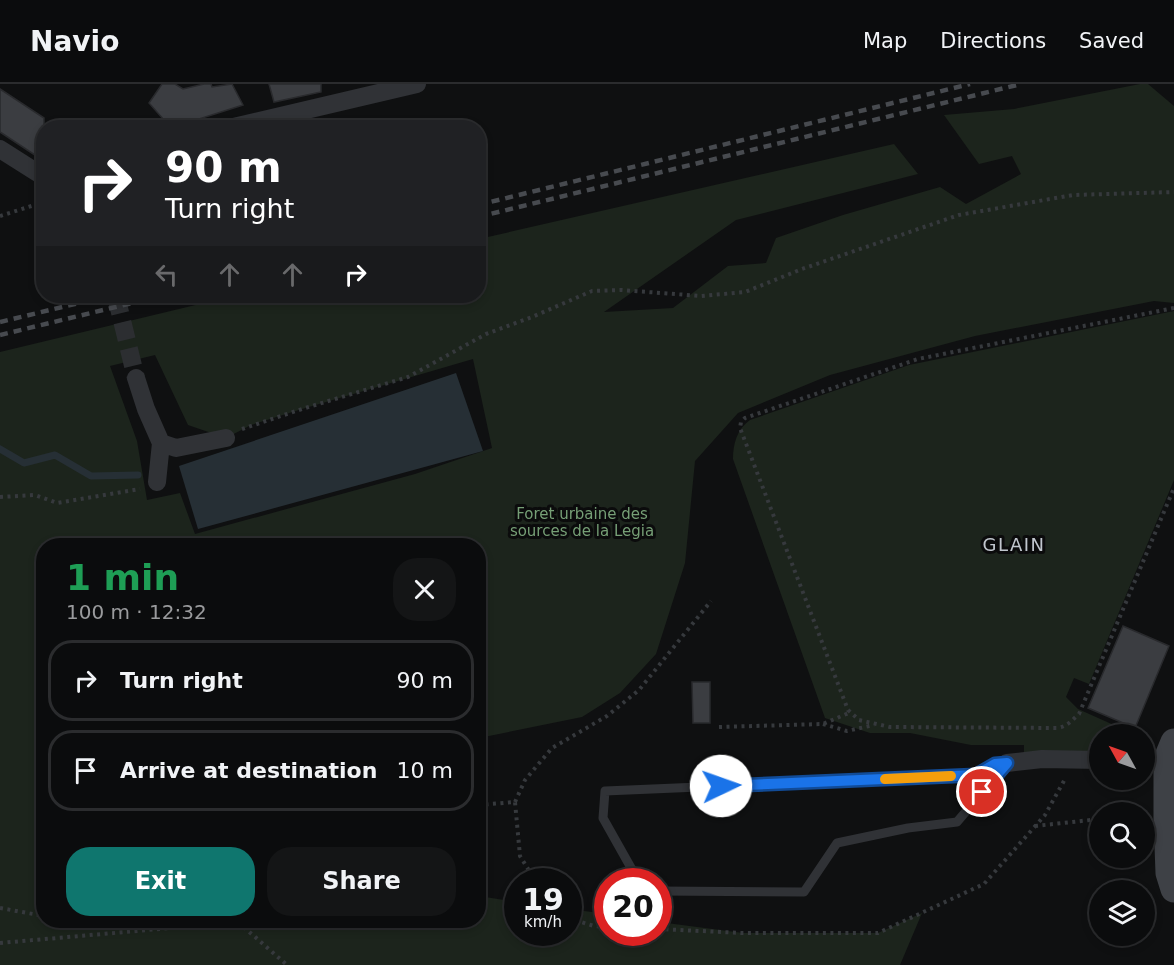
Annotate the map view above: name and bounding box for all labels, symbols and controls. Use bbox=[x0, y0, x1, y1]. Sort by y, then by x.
text: Navio bbox=[30, 25, 119, 58]
text: Map bbox=[863, 29, 907, 53]
text: Directions bbox=[940, 29, 1046, 53]
text: Saved bbox=[1079, 29, 1144, 53]
text: 90 m bbox=[165, 143, 282, 192]
icon: right bbox=[66, 144, 144, 222]
text: Turn right bbox=[165, 193, 294, 224]
icon: left bbox=[150, 258, 183, 291]
icon: ahead bbox=[213, 258, 246, 291]
icon: ahead bbox=[276, 258, 309, 291]
icon: right bbox=[339, 258, 372, 291]
park label: Foret urbaine des sources de la Legia bbox=[510, 505, 654, 540]
district label: GLAIN bbox=[983, 534, 1045, 555]
text: 1 min bbox=[66, 557, 179, 598]
button: close bbox=[393, 558, 456, 621]
text: 100 m · 12:32 bbox=[66, 600, 207, 624]
icon: right bbox=[69, 664, 102, 697]
text: Turn right bbox=[120, 668, 243, 693]
text: 90 m bbox=[397, 668, 453, 693]
north arrow bbox=[1089, 724, 1155, 790]
map controls bbox=[1089, 724, 1155, 946]
icon: arrive bbox=[69, 754, 102, 787]
position arrow bbox=[689, 754, 753, 818]
text: Arrive at destination bbox=[120, 758, 377, 783]
text: 10 m bbox=[397, 758, 453, 783]
pin bbox=[956, 766, 1007, 817]
icon: arrive bbox=[965, 775, 998, 808]
button: search bbox=[1089, 802, 1155, 868]
button: Exit bbox=[66, 847, 255, 916]
button: Share bbox=[267, 847, 456, 916]
speed limit sign: 20 bbox=[594, 868, 672, 946]
button: layers bbox=[1089, 880, 1155, 946]
text: 19 bbox=[522, 882, 564, 917]
text: km/h bbox=[524, 913, 562, 931]

